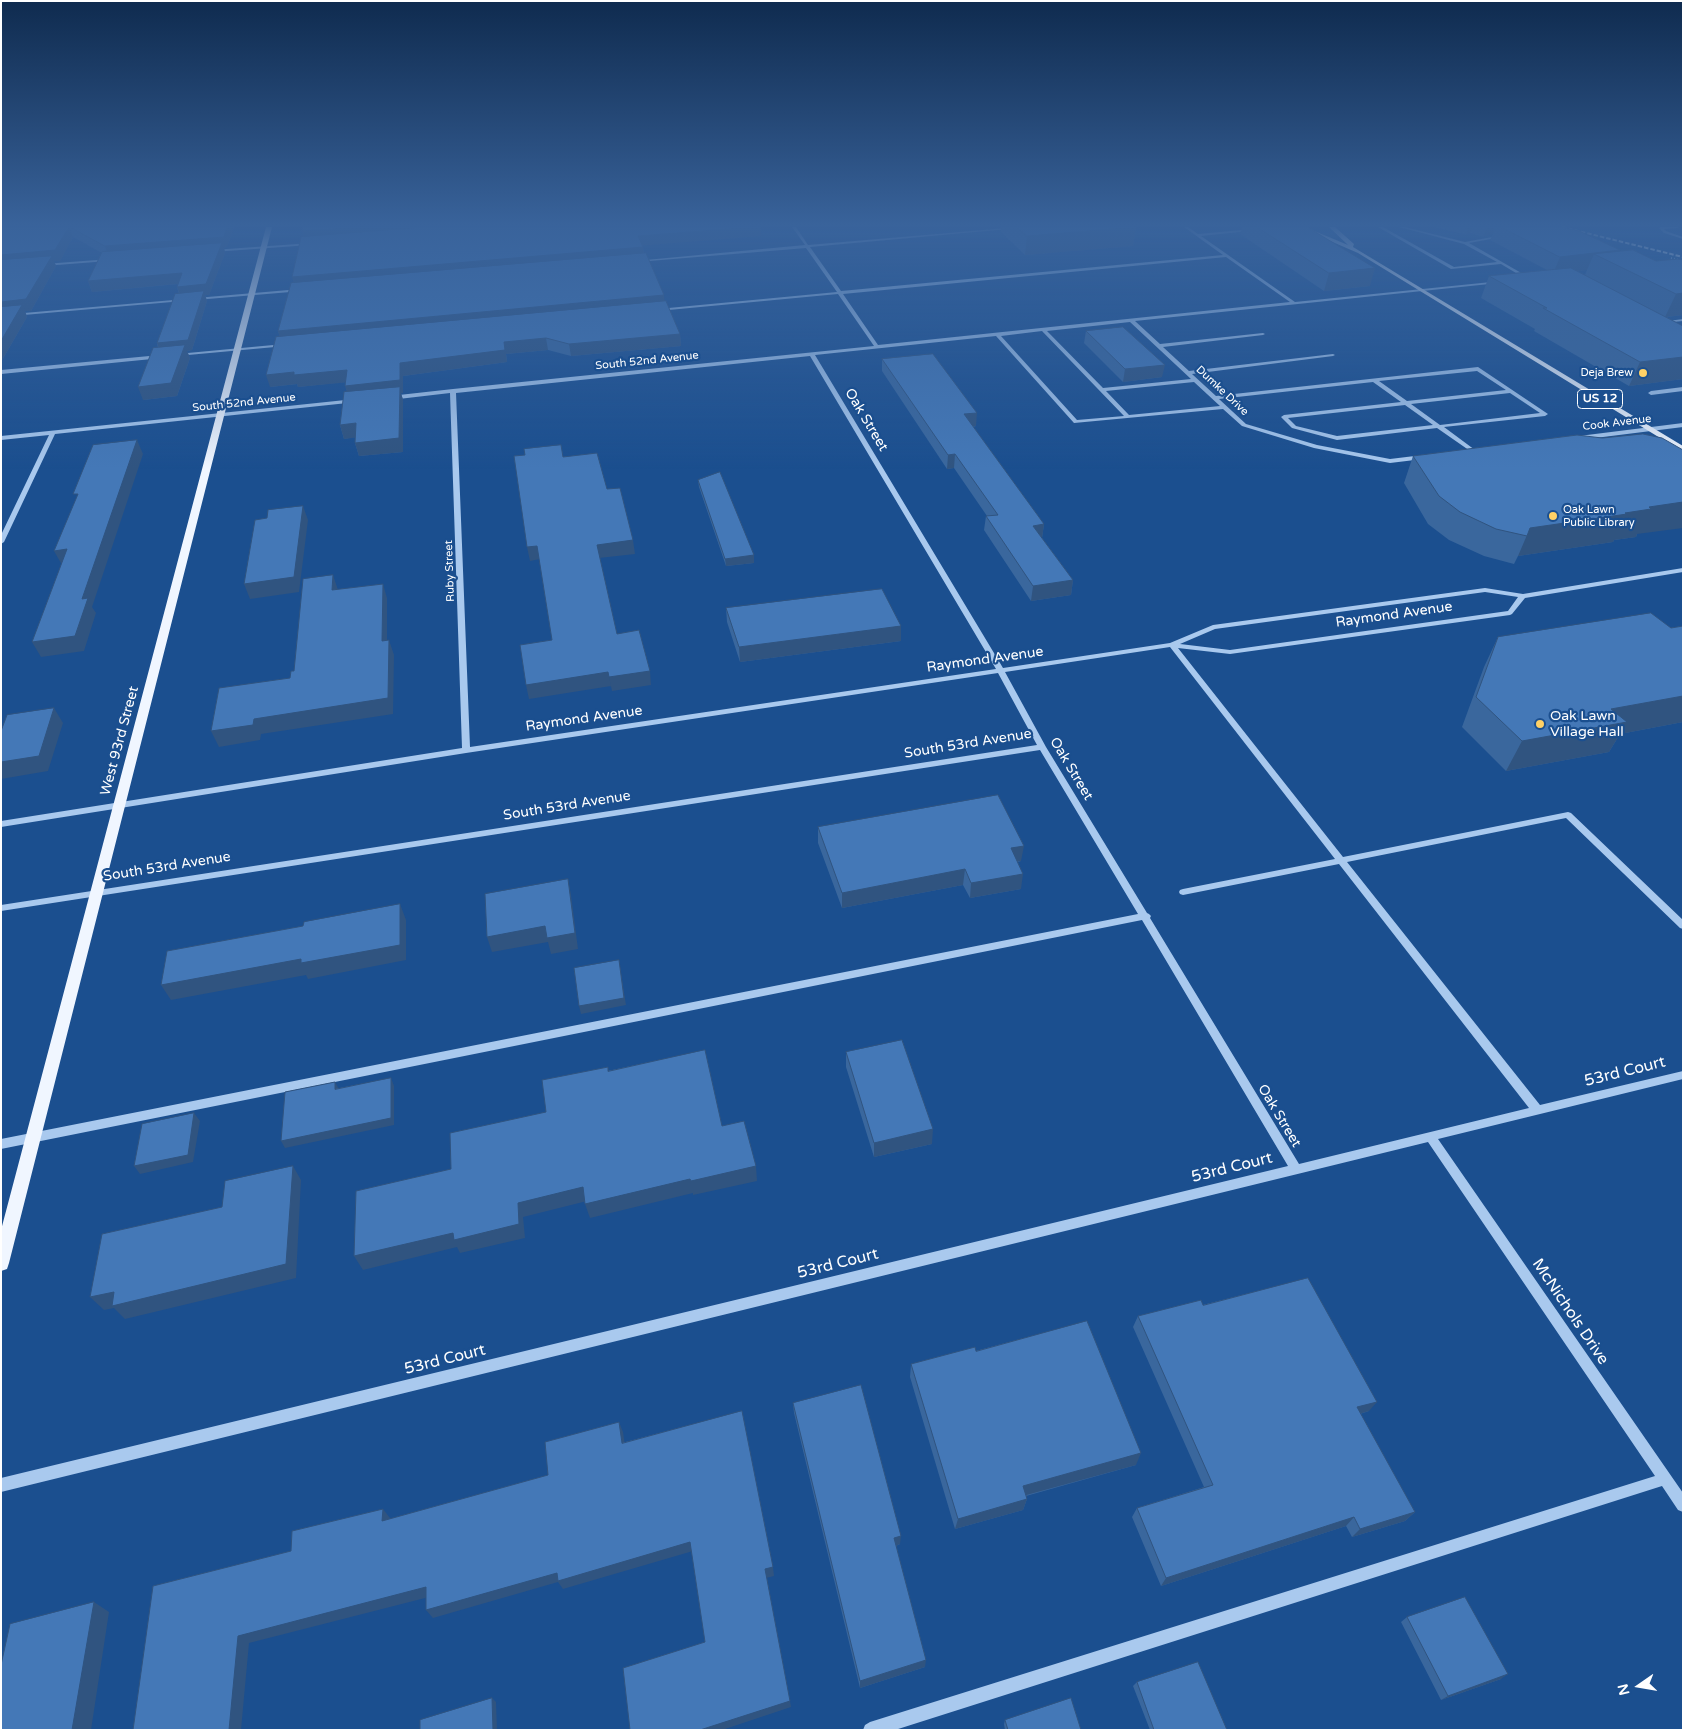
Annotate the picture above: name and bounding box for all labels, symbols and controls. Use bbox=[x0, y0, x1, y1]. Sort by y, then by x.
street label: South 52nd Avenue bbox=[595, 349, 699, 373]
street label: Dumke Drive bbox=[1193, 363, 1251, 419]
place label: Deja Brew bbox=[1580, 366, 1633, 380]
marker: Deja Brew bbox=[1637, 367, 1649, 379]
street label: Oak Street bbox=[841, 386, 891, 454]
road number: US 12 bbox=[1578, 389, 1622, 408]
street label: South 52nd Avenue bbox=[192, 391, 296, 415]
street label: Cook Avenue bbox=[1582, 412, 1652, 434]
place label: Oak Lawn Public Library bbox=[1563, 503, 1635, 529]
marker: Oak Lawn Public Library bbox=[1547, 510, 1559, 522]
street label: Ruby Street bbox=[442, 540, 458, 602]
street label: Raymond Avenue bbox=[1335, 598, 1453, 632]
street label: Raymond Avenue bbox=[926, 643, 1044, 677]
street label: West 93rd Street bbox=[97, 685, 143, 797]
street label: Raymond Avenue bbox=[525, 702, 643, 736]
place label: Oak Lawn Village Hall bbox=[1550, 708, 1624, 740]
marker: Oak Lawn Village Hall bbox=[1534, 718, 1546, 730]
street label: South 53rd Avenue bbox=[903, 726, 1033, 762]
street label: Oak Street bbox=[1046, 735, 1096, 803]
street label: South 53rd Avenue bbox=[502, 788, 632, 824]
street label: South 53rd Avenue bbox=[102, 849, 232, 885]
street label: 53rd Court bbox=[1582, 1053, 1668, 1091]
street label: Oak Street bbox=[1254, 1082, 1304, 1150]
street label: 53rd Court bbox=[1189, 1149, 1275, 1187]
street label: 53rd Court bbox=[795, 1245, 881, 1283]
street label: McNichols Drive bbox=[1527, 1255, 1613, 1369]
street label: 53rd Court bbox=[402, 1341, 488, 1379]
north arrow bbox=[1614, 1661, 1664, 1711]
text: N bbox=[1614, 1682, 1633, 1697]

